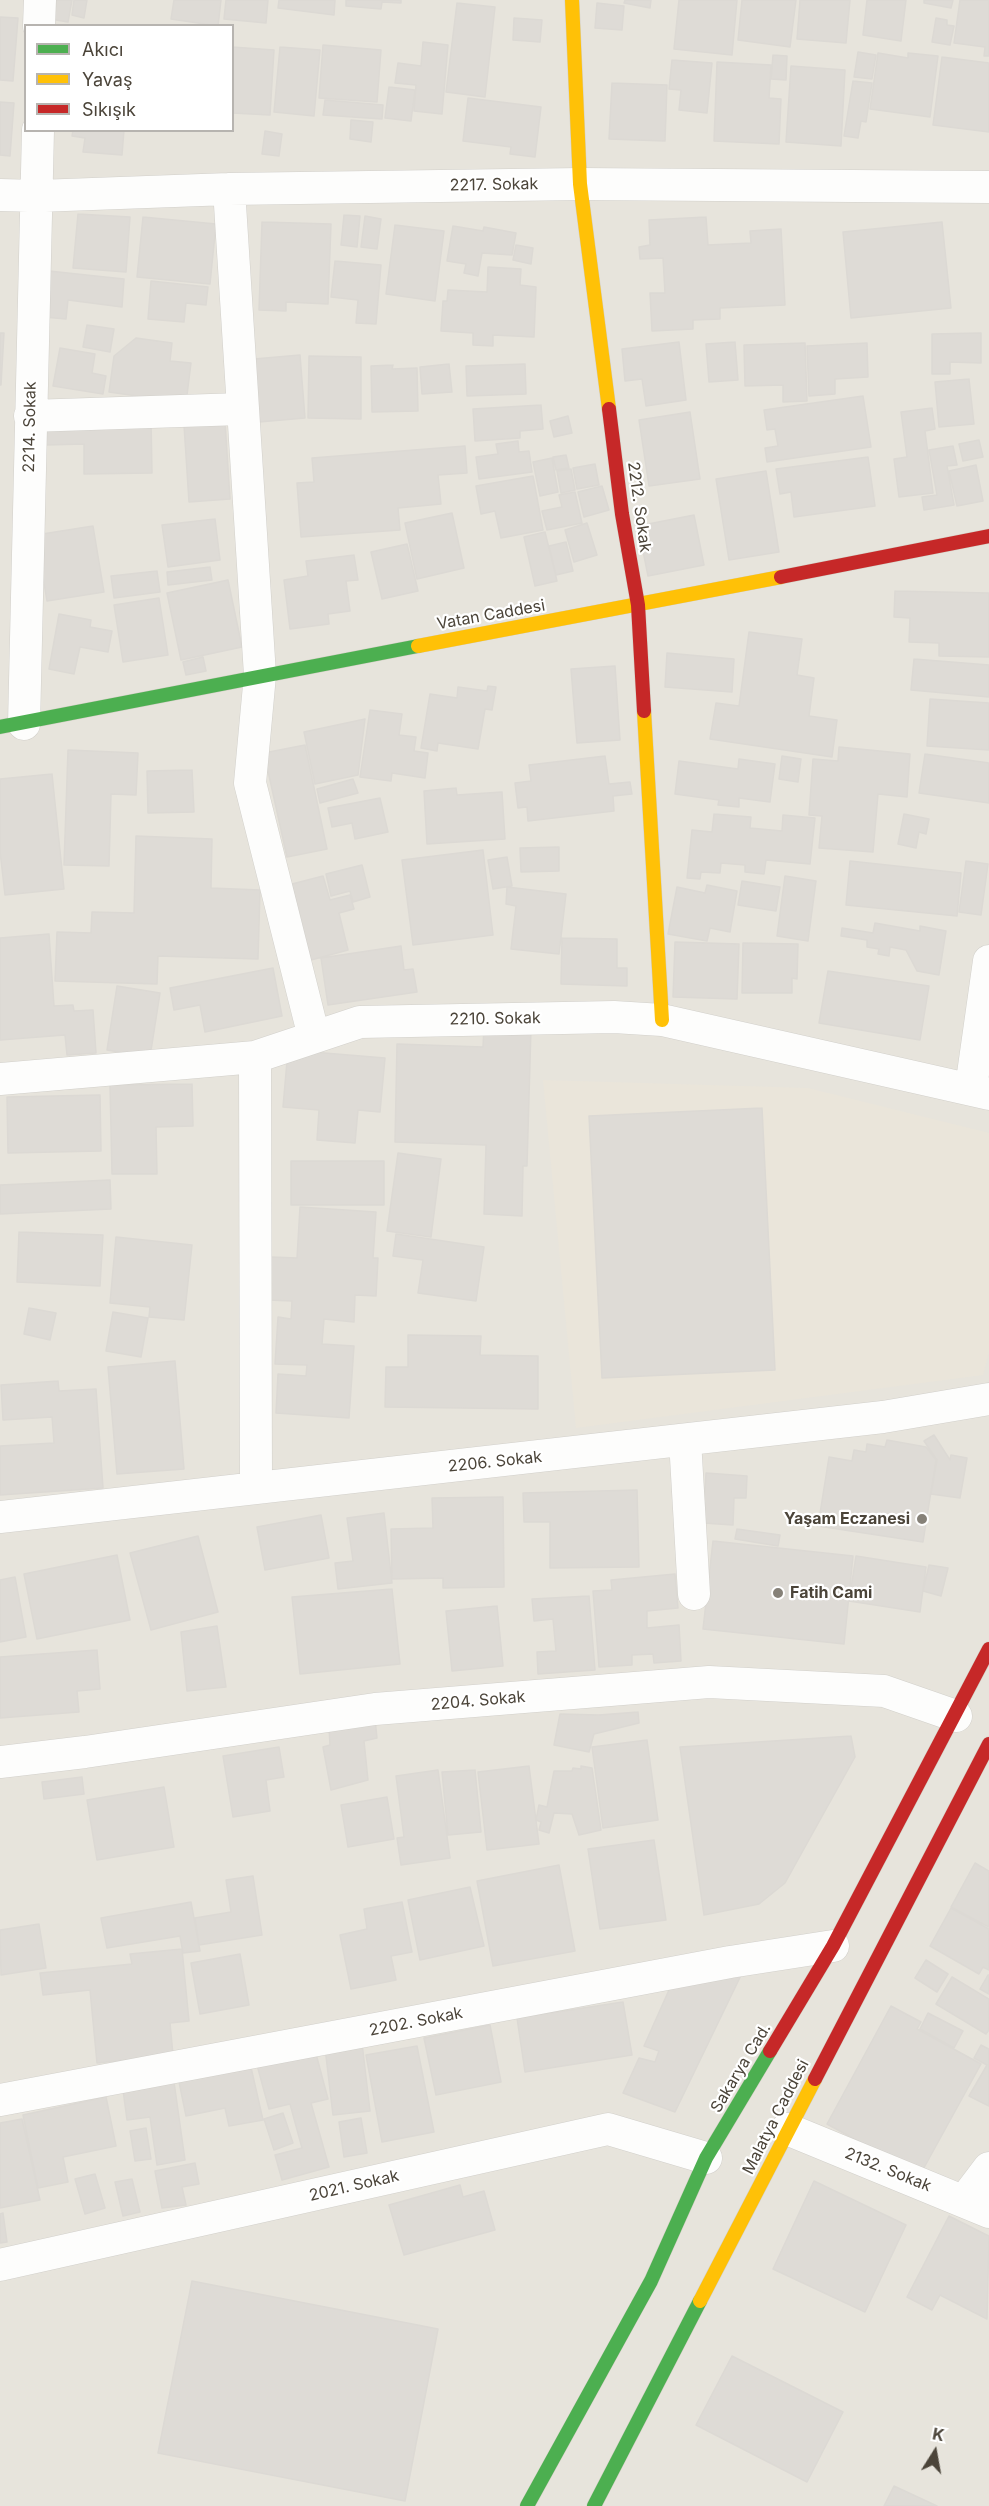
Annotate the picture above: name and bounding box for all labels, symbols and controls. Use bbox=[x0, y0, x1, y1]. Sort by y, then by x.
legend bbox=[24, 24, 234, 132]
text: Akıcı bbox=[82, 39, 123, 60]
text: Yavaş bbox=[82, 69, 132, 90]
text: Sıkışık bbox=[82, 99, 136, 120]
street label: 2217. Sokak bbox=[450, 175, 538, 195]
street label: 2214. Sokak bbox=[20, 381, 40, 473]
street label: 2212. Sokak bbox=[623, 460, 655, 554]
street label: Vatan Caddesi bbox=[435, 596, 547, 634]
street label: 2210. Sokak bbox=[449, 1009, 541, 1029]
street label: 2206. Sokak bbox=[447, 1448, 543, 1476]
place label: Yaşam Eczanesi bbox=[784, 1509, 910, 1529]
marker: Yaşam Eczanesi bbox=[915, 1512, 929, 1526]
place label: Fatih Cami bbox=[790, 1583, 872, 1603]
marker: Fatih Cami bbox=[771, 1586, 785, 1600]
street label: 2204. Sokak bbox=[430, 1687, 526, 1715]
street label: 2202. Sokak bbox=[368, 2004, 464, 2040]
street label: Sakarya Cad. bbox=[707, 2020, 775, 2116]
street label: Malatya Caddesi bbox=[739, 2056, 813, 2178]
street label: 2132. Sokak bbox=[842, 2144, 934, 2196]
street label: 2021. Sokak bbox=[307, 2166, 401, 2206]
north arrow bbox=[905, 2422, 965, 2482]
text: K bbox=[931, 2423, 946, 2445]

